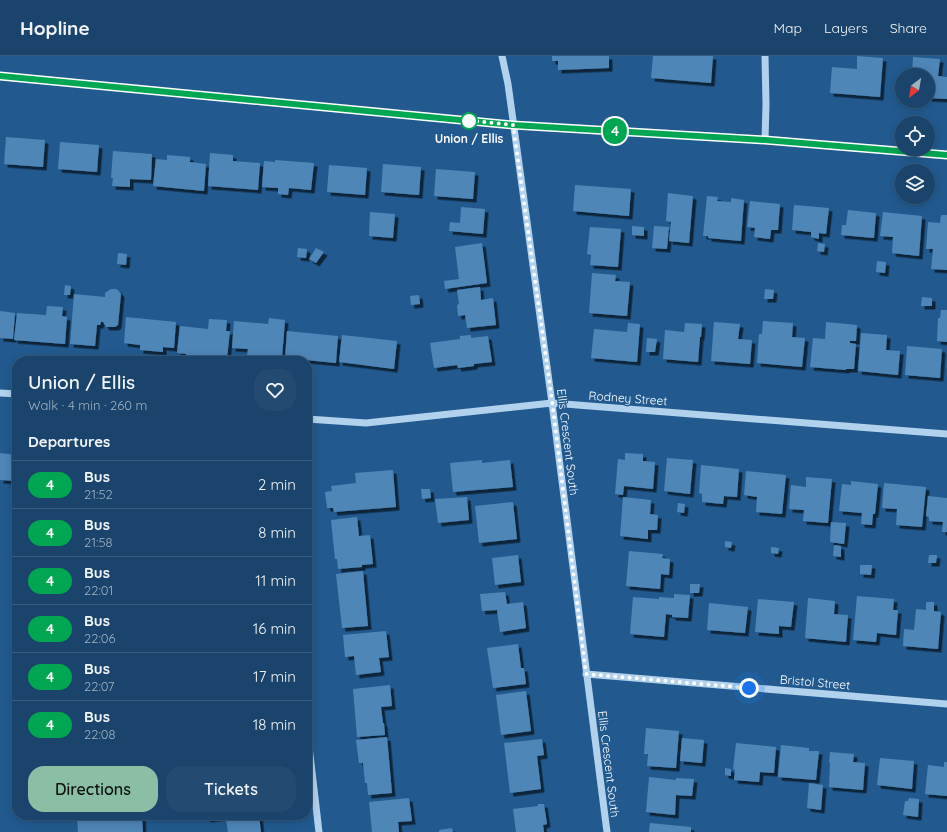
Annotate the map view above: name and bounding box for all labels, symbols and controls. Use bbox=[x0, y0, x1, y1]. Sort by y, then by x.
text: Hopline bbox=[20, 16, 90, 40]
text: Map bbox=[773, 19, 802, 37]
text: Layers bbox=[824, 19, 868, 37]
text: Share bbox=[890, 19, 927, 37]
north arrow bbox=[895, 68, 935, 108]
map controls bbox=[895, 68, 935, 204]
marker: Union / Ellis bbox=[460, 112, 478, 130]
button: locate bbox=[895, 116, 935, 156]
line badge: 4 bbox=[602, 118, 628, 144]
text: 4 bbox=[611, 122, 619, 140]
place label: Union / Ellis bbox=[435, 131, 503, 146]
button: layers bbox=[895, 164, 935, 204]
button: heart bbox=[254, 369, 296, 411]
text: Union / Ellis bbox=[28, 370, 135, 394]
street label: Ellis Crescent South bbox=[554, 388, 582, 496]
street label: Rodney Street bbox=[588, 388, 668, 408]
text: Walk · 4 min · 260 m bbox=[28, 397, 147, 413]
text: Departures bbox=[28, 432, 110, 451]
text: Bus bbox=[84, 467, 110, 486]
text: 2 min bbox=[258, 475, 296, 494]
text: 4 bbox=[46, 476, 54, 494]
text: 21:52 bbox=[84, 486, 113, 502]
text: Bus bbox=[84, 515, 110, 534]
text: 8 min bbox=[258, 523, 296, 542]
text: 4 bbox=[46, 524, 54, 542]
text: 21:58 bbox=[84, 534, 113, 550]
text: Bus bbox=[84, 563, 110, 582]
text: 11 min bbox=[255, 571, 296, 590]
text: 4 bbox=[46, 572, 54, 590]
text: 22:01 bbox=[84, 582, 113, 598]
text: Bus bbox=[84, 611, 110, 630]
text: 16 min bbox=[253, 619, 296, 638]
text: 4 bbox=[46, 620, 54, 638]
text: 22:06 bbox=[84, 630, 116, 646]
text: Bus bbox=[84, 659, 110, 678]
text: 17 min bbox=[253, 667, 296, 686]
text: 4 bbox=[46, 668, 54, 686]
street label: Bristol Street bbox=[779, 671, 851, 693]
text: 22:07 bbox=[84, 678, 115, 694]
your location bbox=[739, 678, 759, 698]
text: Bus bbox=[84, 707, 110, 726]
street label: Ellis Crescent South bbox=[595, 710, 623, 818]
text: 18 min bbox=[253, 715, 296, 734]
text: 4 bbox=[46, 716, 54, 734]
text: 22:08 bbox=[84, 726, 116, 742]
button: Directions bbox=[28, 766, 158, 812]
button: Tickets bbox=[166, 766, 296, 812]

